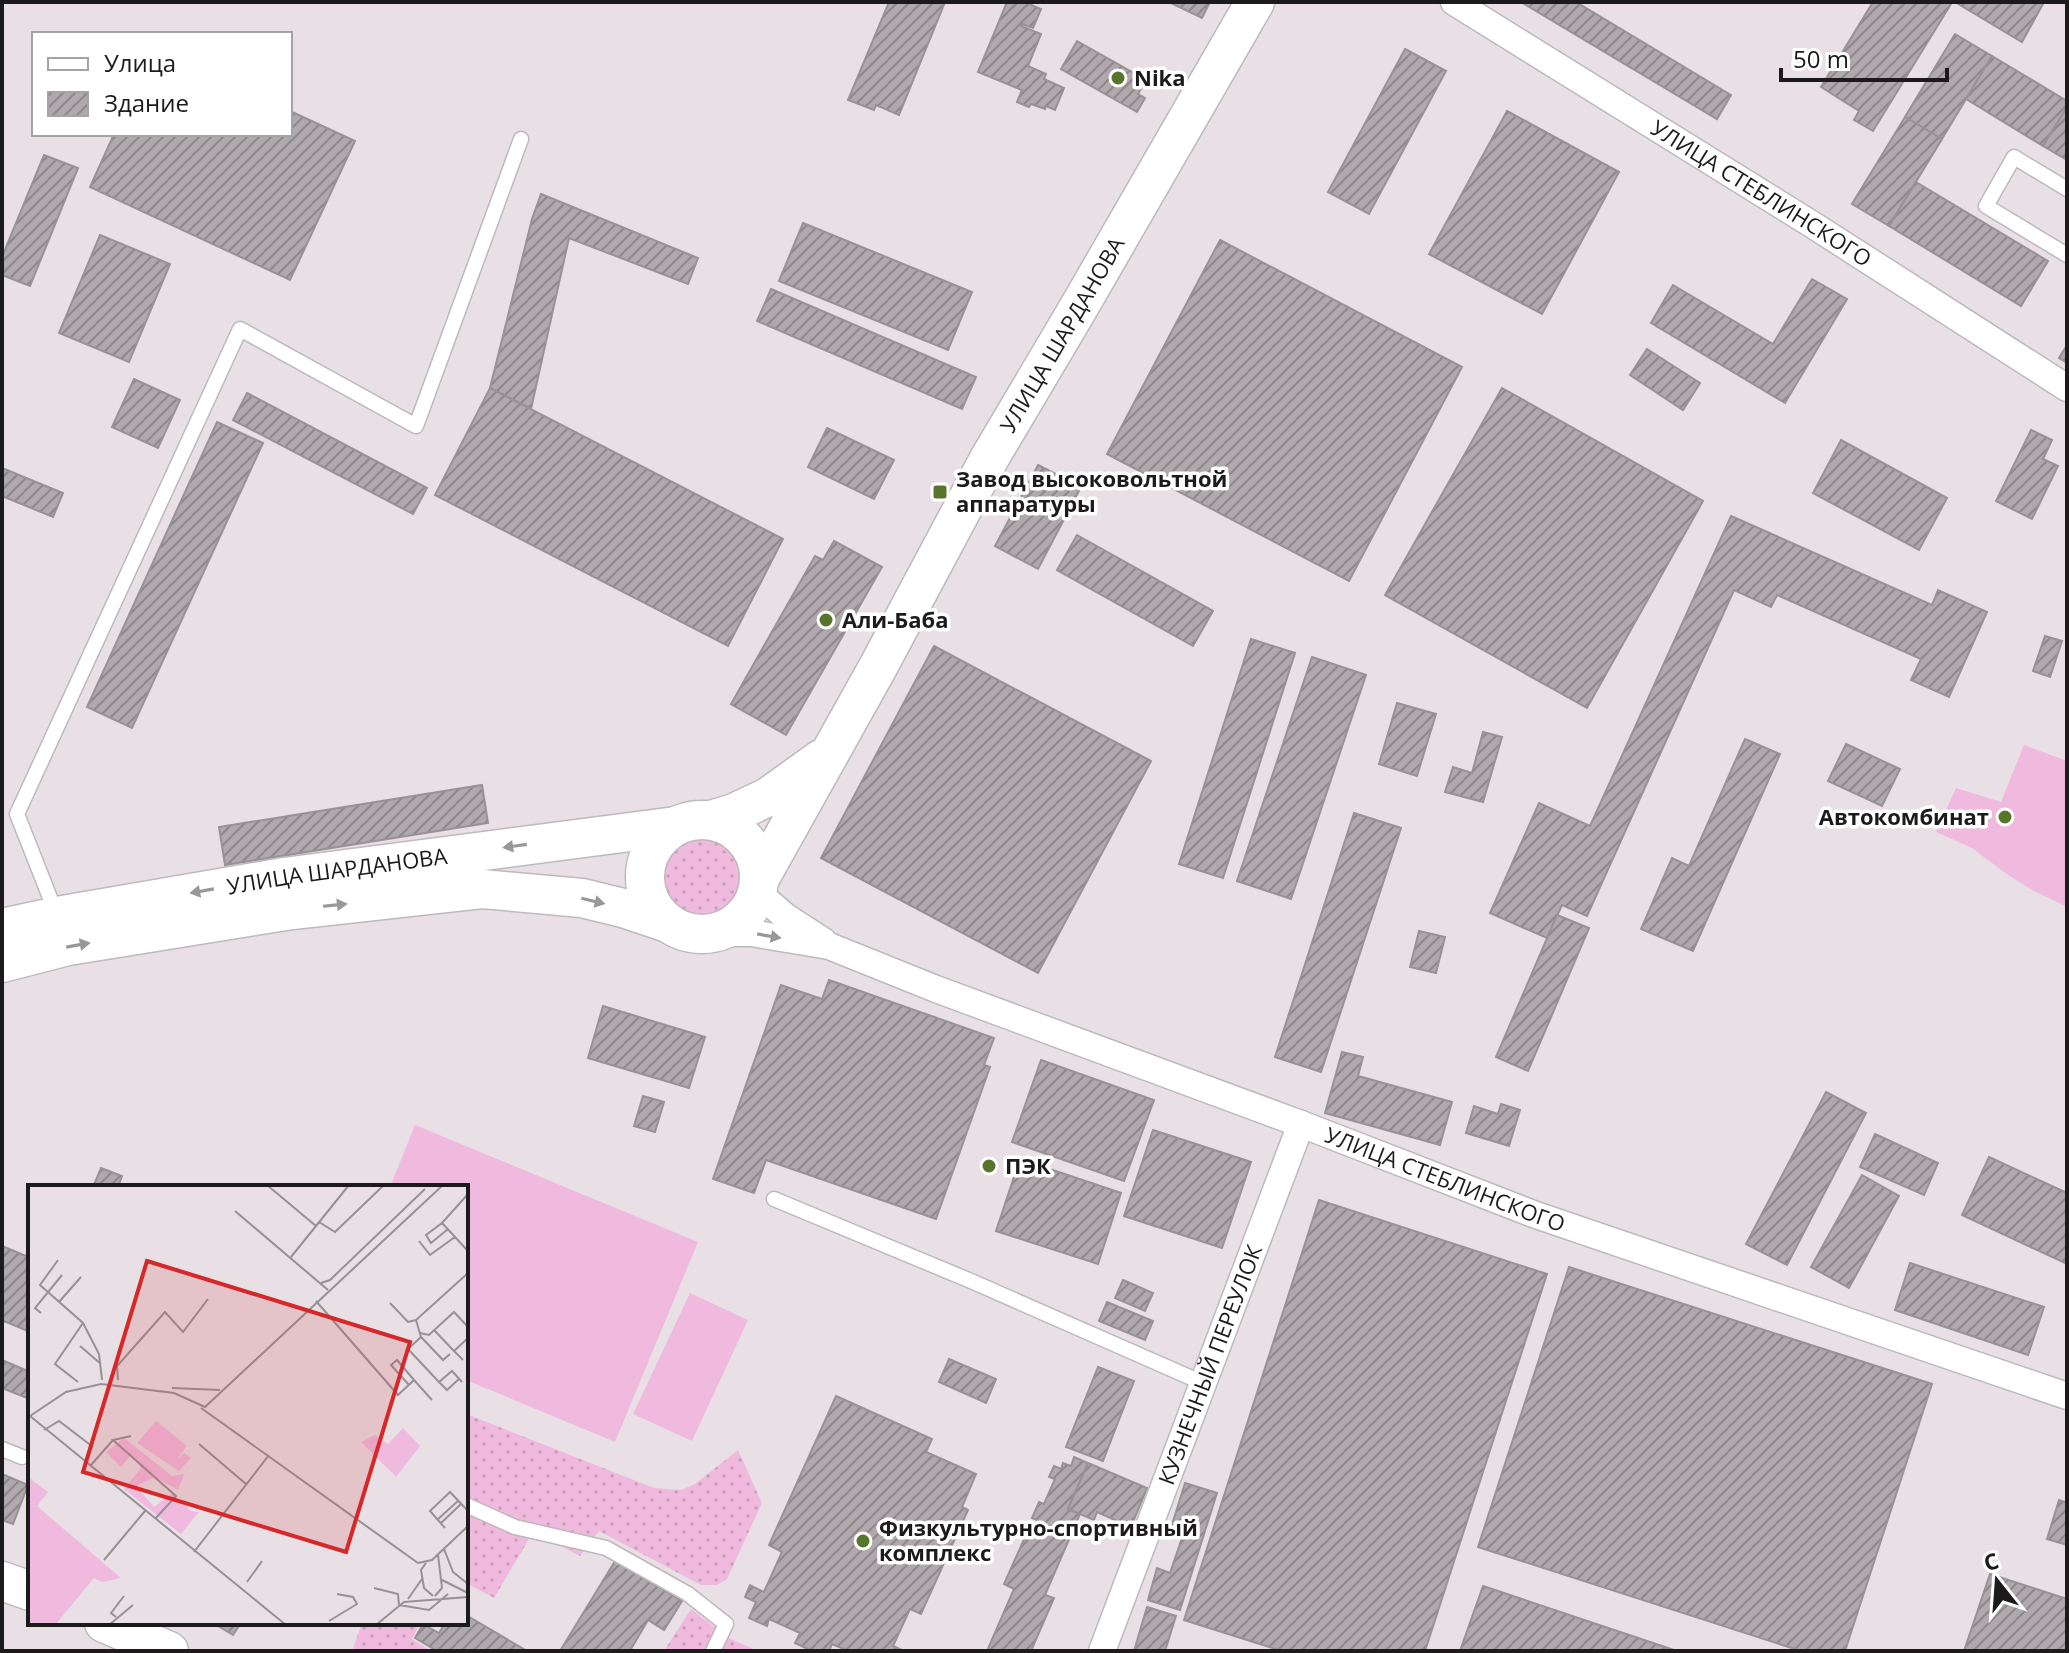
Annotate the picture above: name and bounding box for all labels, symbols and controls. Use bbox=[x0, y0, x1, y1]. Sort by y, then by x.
legend bbox=[32, 32, 292, 136]
scale bar bbox=[1781, 32, 1947, 82]
text: 50 m bbox=[1793, 42, 1849, 75]
text: Улица bbox=[104, 46, 176, 79]
place label: Nika bbox=[1134, 62, 1186, 92]
marker: Nika bbox=[1109, 69, 1127, 87]
text: Здание bbox=[104, 86, 189, 119]
street label: УЛИЦА СТЕБЛИНСКОГО bbox=[1646, 112, 1878, 273]
street label: УЛИЦА ШАРДАНОВА bbox=[992, 231, 1130, 438]
place label: Завод высоковольтной аппаратуры bbox=[956, 463, 1227, 518]
marker: Завод высоковольтной аппаратуры bbox=[931, 483, 949, 501]
place label: Али-Баба bbox=[842, 604, 949, 634]
marker: Али-Баба bbox=[817, 611, 835, 629]
place label: Автокомбинат bbox=[1819, 801, 1989, 831]
marker: Автокомбинат bbox=[1996, 808, 2014, 826]
street label: УЛИЦА ШАРДАНОВА bbox=[225, 840, 449, 901]
one-way arrow bbox=[502, 840, 527, 853]
one-way arrow bbox=[190, 885, 215, 897]
one-way arrow bbox=[581, 895, 606, 908]
one-way arrow bbox=[323, 899, 348, 912]
one-way arrow bbox=[757, 931, 782, 943]
one-way arrow bbox=[66, 938, 91, 950]
street label: УЛИЦА СТЕБЛИНСКОГО bbox=[1321, 1119, 1569, 1238]
place label: ПЭК bbox=[1005, 1150, 1051, 1180]
marker: ПЭК bbox=[980, 1157, 998, 1175]
inset map bbox=[28, 1185, 468, 1625]
street label: КУЗНЕЧНЫЙ ПЕРЕУЛОК bbox=[1150, 1240, 1268, 1489]
place label: Физкультурно-спортивный комплекс bbox=[879, 1512, 1198, 1567]
marker: Физкультурно-спортивный комплекс bbox=[854, 1532, 872, 1550]
north arrow bbox=[1957, 1541, 2037, 1621]
text: С bbox=[1980, 1545, 2002, 1577]

